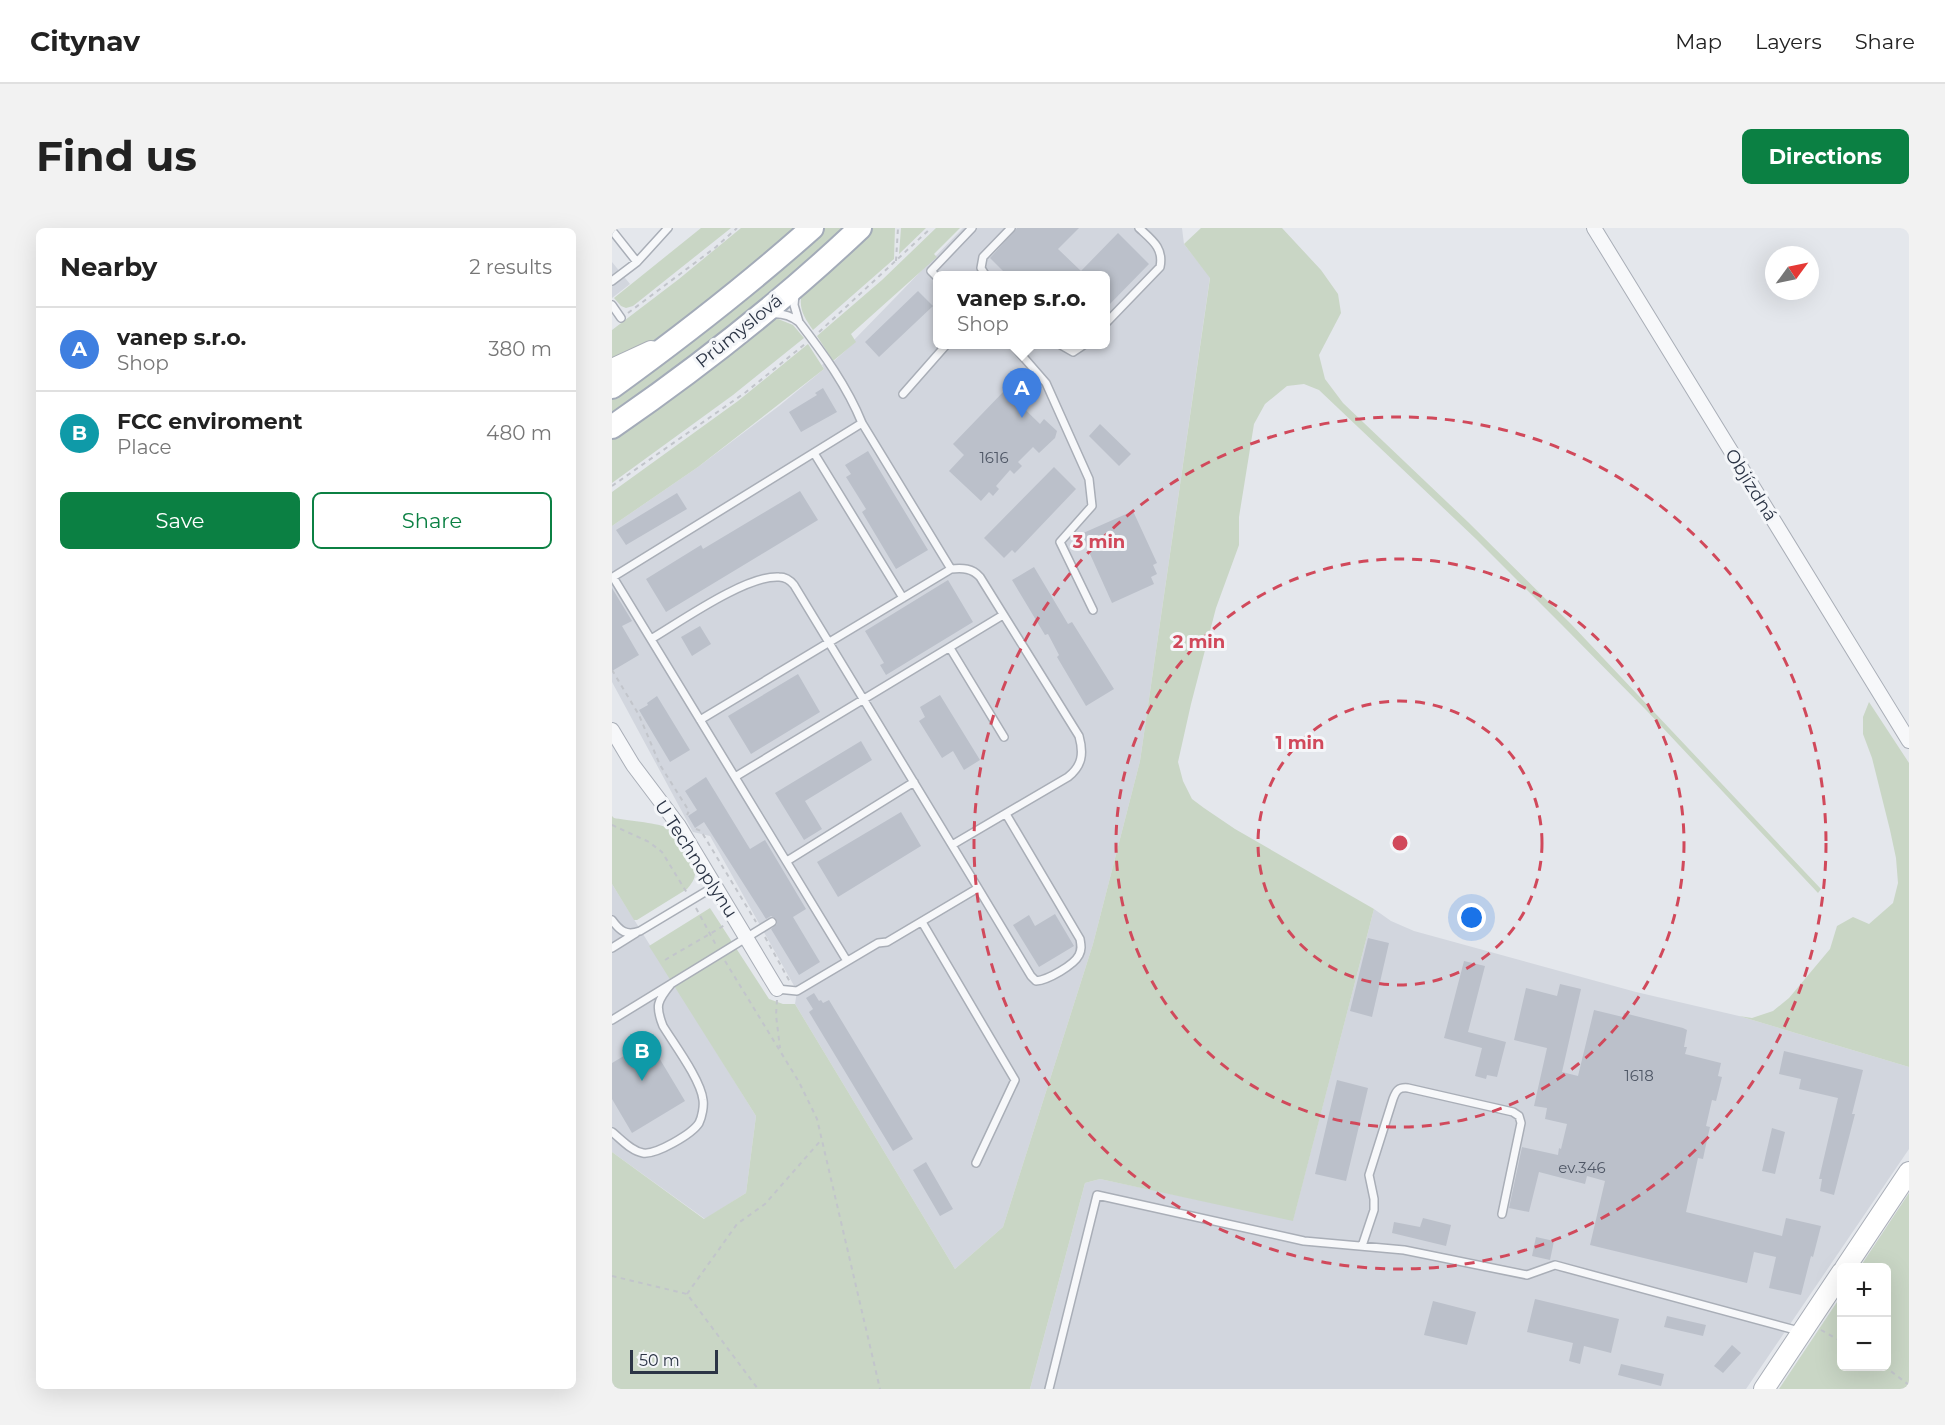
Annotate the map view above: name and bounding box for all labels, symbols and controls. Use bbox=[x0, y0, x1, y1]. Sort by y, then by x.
text: Citynav bbox=[30, 24, 140, 58]
text: Map bbox=[1675, 29, 1722, 54]
text: Layers bbox=[1755, 29, 1822, 54]
text: Share bbox=[1855, 29, 1915, 54]
button: Directions bbox=[1742, 129, 1909, 184]
text: Find us bbox=[36, 130, 197, 182]
north arrow bbox=[1765, 246, 1819, 300]
text: Nearby bbox=[60, 251, 157, 283]
text: 2 results bbox=[469, 255, 552, 279]
popup bbox=[933, 271, 1110, 349]
text: vanep s.r.o. bbox=[957, 285, 1086, 312]
street label: Průmyslová bbox=[691, 289, 787, 373]
text: Shop bbox=[957, 312, 1009, 336]
text: vanep s.r.o. bbox=[117, 324, 246, 351]
text: A bbox=[72, 337, 87, 361]
text: 380 m bbox=[488, 337, 552, 361]
text: Shop bbox=[117, 351, 169, 375]
pin: A bbox=[1002, 368, 1042, 418]
text: FCC enviroment bbox=[117, 408, 302, 435]
text: B bbox=[72, 421, 87, 445]
text: 480 m bbox=[486, 421, 552, 445]
text: Place bbox=[117, 435, 172, 459]
street label: Objízdná bbox=[1720, 445, 1782, 525]
house number: 1616 bbox=[979, 448, 1009, 467]
button: Save bbox=[60, 492, 300, 549]
button: Share bbox=[312, 492, 552, 549]
text: 3 min bbox=[1072, 531, 1125, 553]
text: 2 min bbox=[1173, 631, 1225, 653]
text: 1 min bbox=[1276, 732, 1324, 754]
street label: U Technoplynu bbox=[650, 796, 742, 922]
centre of rings bbox=[1390, 833, 1410, 853]
your location bbox=[1457, 903, 1486, 932]
pin: B bbox=[622, 1032, 662, 1081]
house number: 1618 bbox=[1624, 1066, 1654, 1085]
house number: ev.346 bbox=[1558, 1158, 1606, 1177]
map controls bbox=[1837, 1263, 1891, 1371]
button: + bbox=[1837, 1263, 1891, 1317]
button: − bbox=[1837, 1317, 1891, 1371]
scale bar bbox=[630, 1347, 718, 1374]
text: 50 m bbox=[639, 1351, 680, 1370]

